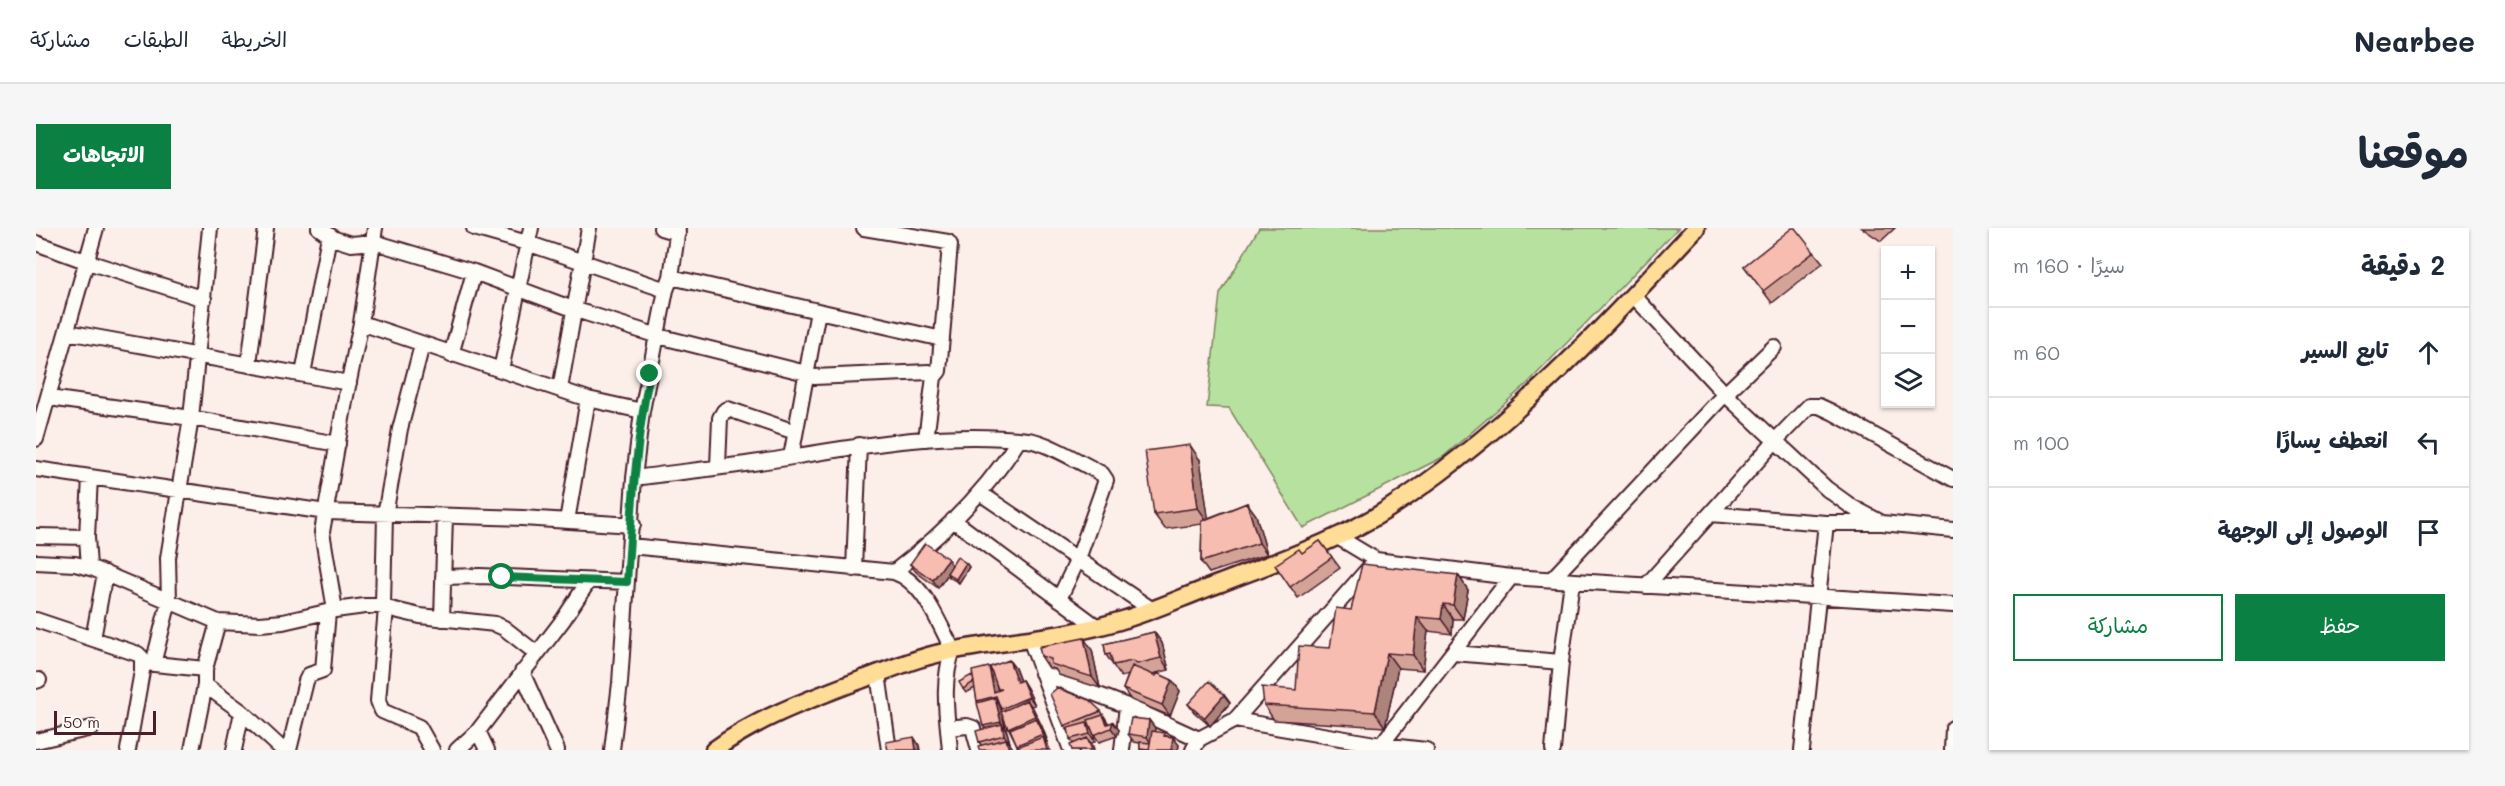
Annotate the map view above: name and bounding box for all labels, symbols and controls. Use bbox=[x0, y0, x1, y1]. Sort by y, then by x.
text: Nearbee bbox=[2354, 23, 2475, 59]
text: مشاركة bbox=[30, 25, 91, 52]
text: الطبقات bbox=[124, 25, 189, 52]
text: الخريطة bbox=[222, 25, 287, 52]
button: الاتجاهات bbox=[36, 124, 171, 189]
text: موقعنا bbox=[2358, 124, 2469, 179]
map controls bbox=[1881, 246, 1935, 408]
button: + bbox=[1881, 246, 1935, 300]
text: 2 دقيقة bbox=[2361, 248, 2445, 282]
text: سيرًا · 160 m bbox=[2013, 252, 2125, 278]
button: − bbox=[1881, 300, 1935, 354]
text: تابع السير bbox=[2302, 335, 2388, 364]
icon: ahead bbox=[2412, 336, 2445, 369]
text: 60 m bbox=[2013, 339, 2060, 365]
button: layers bbox=[1881, 354, 1935, 408]
route end bbox=[636, 360, 662, 386]
text: انعطف يسارًا bbox=[2276, 425, 2388, 454]
icon: left bbox=[2412, 426, 2445, 459]
text: 100 m bbox=[2013, 429, 2069, 455]
text: الوصول إلى الوجهة bbox=[2217, 515, 2388, 544]
icon: arrive bbox=[2412, 516, 2445, 549]
route start bbox=[488, 563, 514, 589]
button: مشاركة bbox=[2013, 594, 2223, 661]
button: حفظ bbox=[2235, 594, 2445, 661]
scale bar bbox=[54, 708, 156, 736]
text: 50 m bbox=[63, 711, 100, 732]

